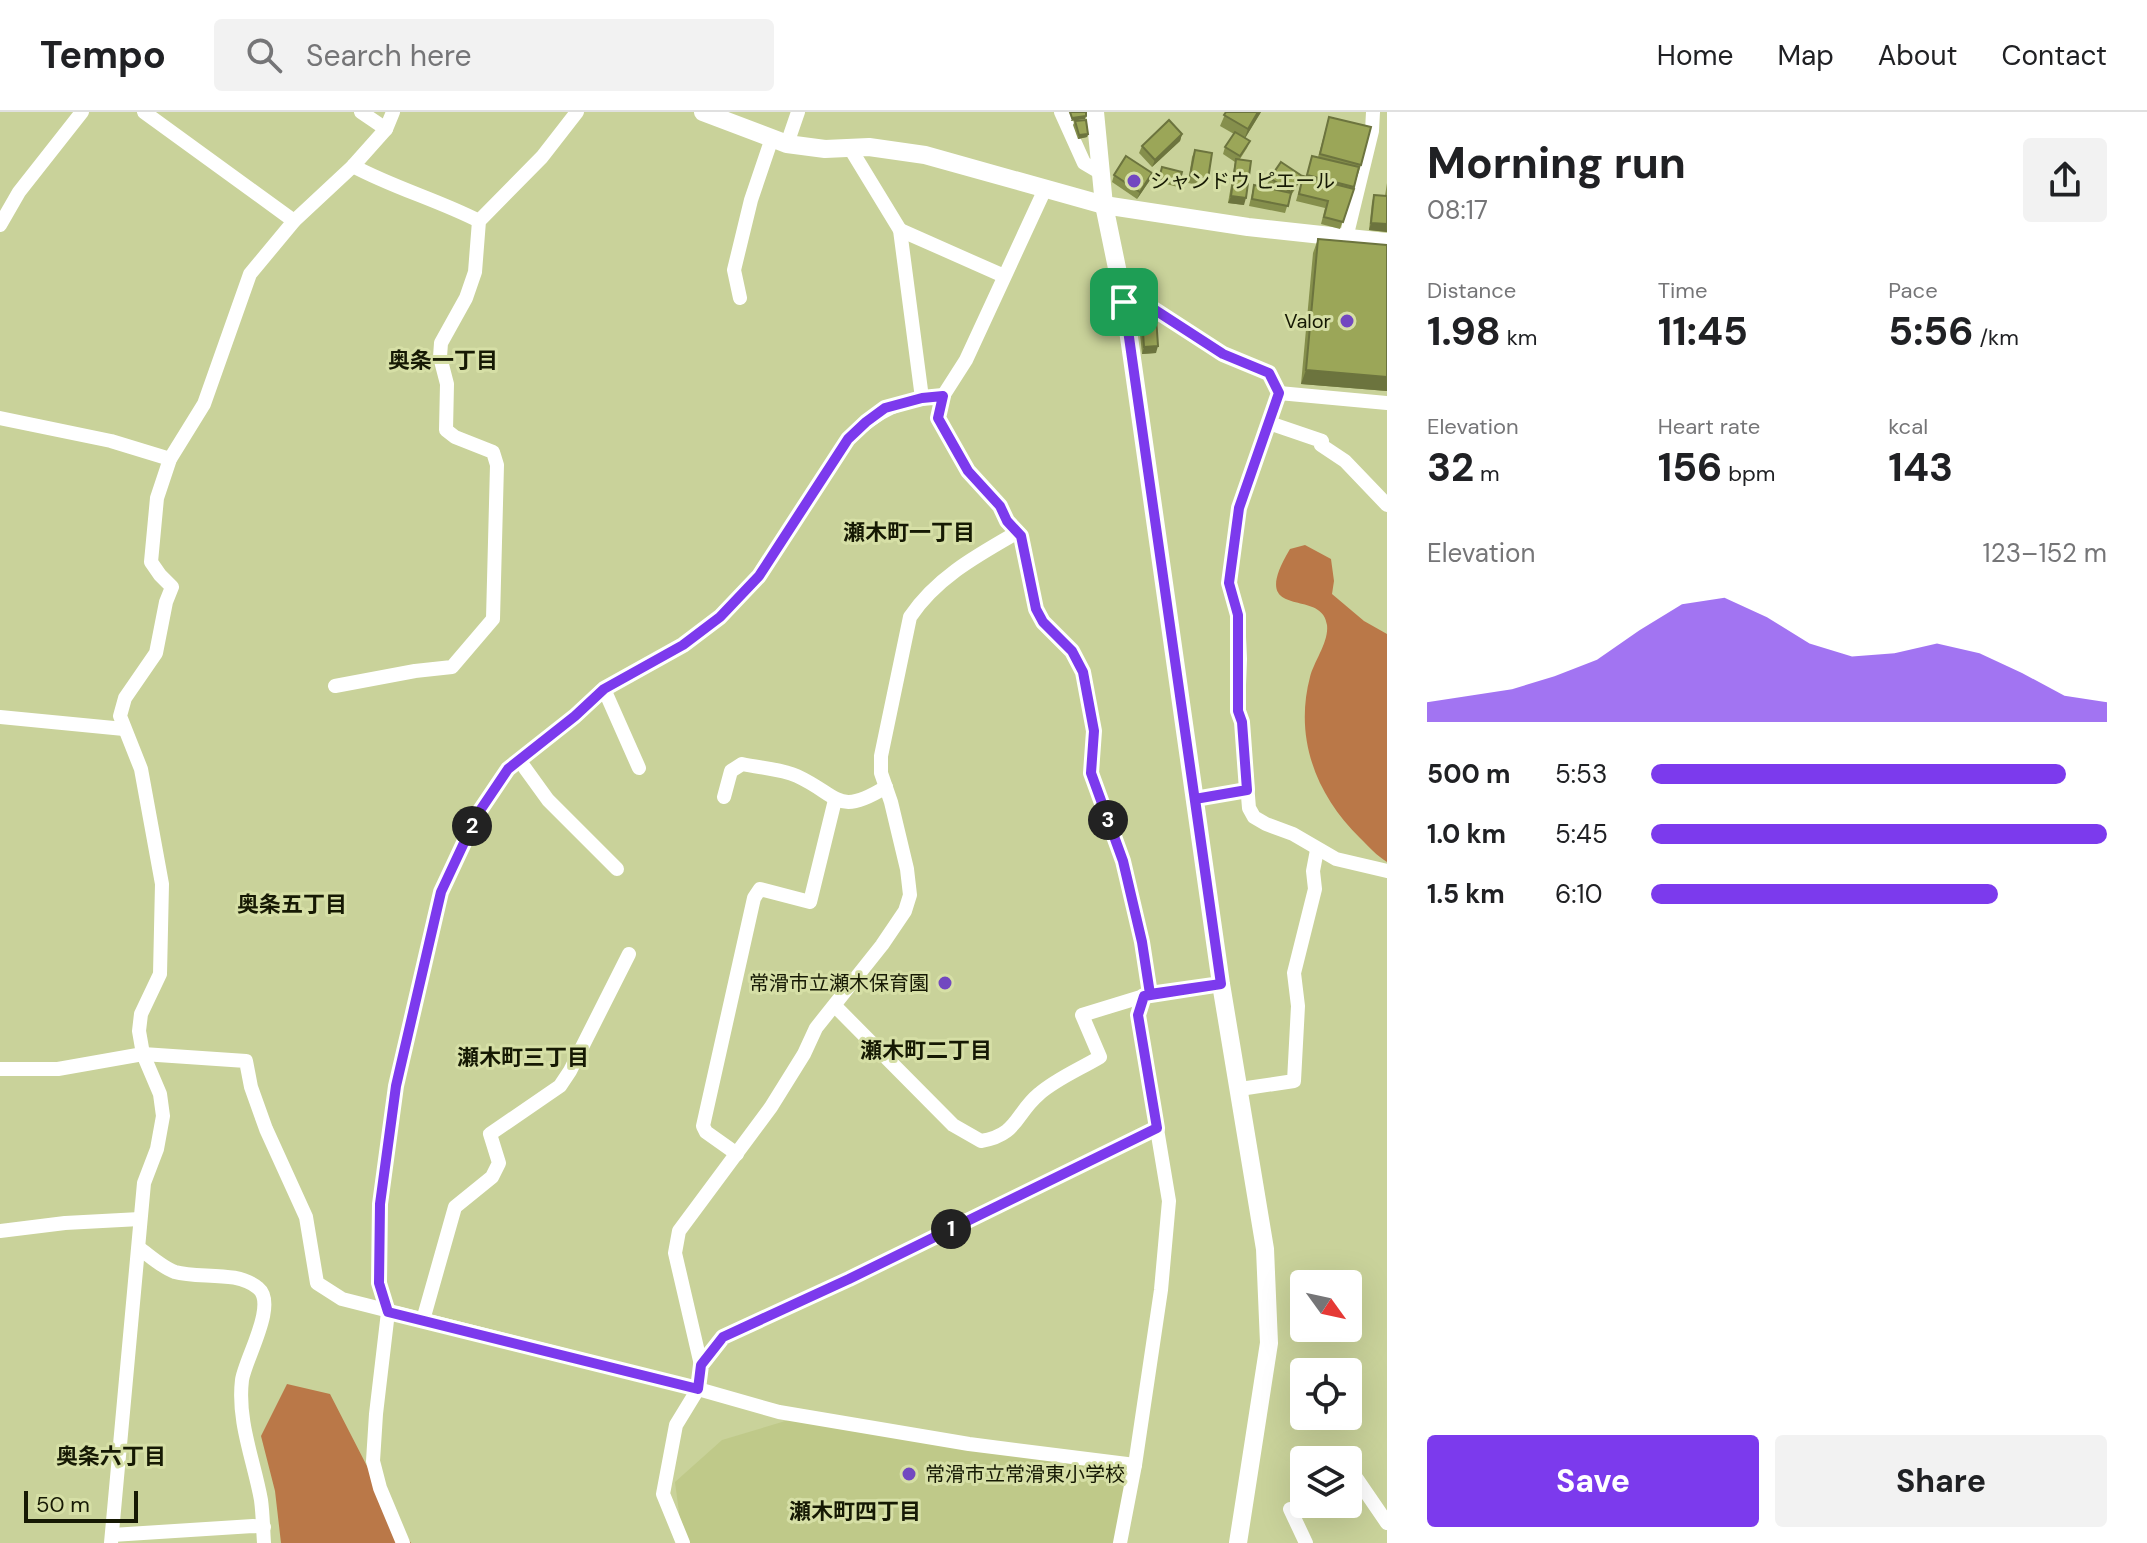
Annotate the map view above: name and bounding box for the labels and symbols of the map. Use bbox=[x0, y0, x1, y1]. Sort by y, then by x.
place label: シャンドウ ピエール bbox=[1150, 168, 1335, 194]
marker: シャンドウ ピエール bbox=[1125, 172, 1143, 190]
pin bbox=[1090, 268, 1158, 336]
place label: Valor bbox=[1284, 308, 1331, 334]
marker: Valor bbox=[1338, 312, 1356, 330]
district label: 奥条一丁目 bbox=[388, 346, 498, 375]
district label: 瀬木町一丁目 bbox=[843, 518, 975, 547]
pin: 3 bbox=[1088, 800, 1128, 840]
pin: 2 bbox=[452, 806, 492, 846]
district label: 奥条五丁目 bbox=[237, 890, 347, 919]
place label: 常滑市立瀬木保育園 bbox=[749, 970, 929, 996]
marker: 常滑市立瀬木保育園 bbox=[936, 974, 954, 992]
district label: 瀬木町二丁目 bbox=[860, 1036, 992, 1065]
district label: 瀬木町三丁目 bbox=[457, 1043, 589, 1072]
pin: 1 bbox=[931, 1209, 971, 1249]
north arrow bbox=[1290, 1270, 1362, 1342]
district label: 奥条六丁目 bbox=[56, 1442, 166, 1471]
place label: 常滑市立常滑東小学校 bbox=[925, 1461, 1125, 1487]
marker: 常滑市立常滑東小学校 bbox=[900, 1465, 918, 1483]
scale bar bbox=[24, 1487, 138, 1523]
district label: 瀬木町四丁目 bbox=[789, 1497, 921, 1526]

